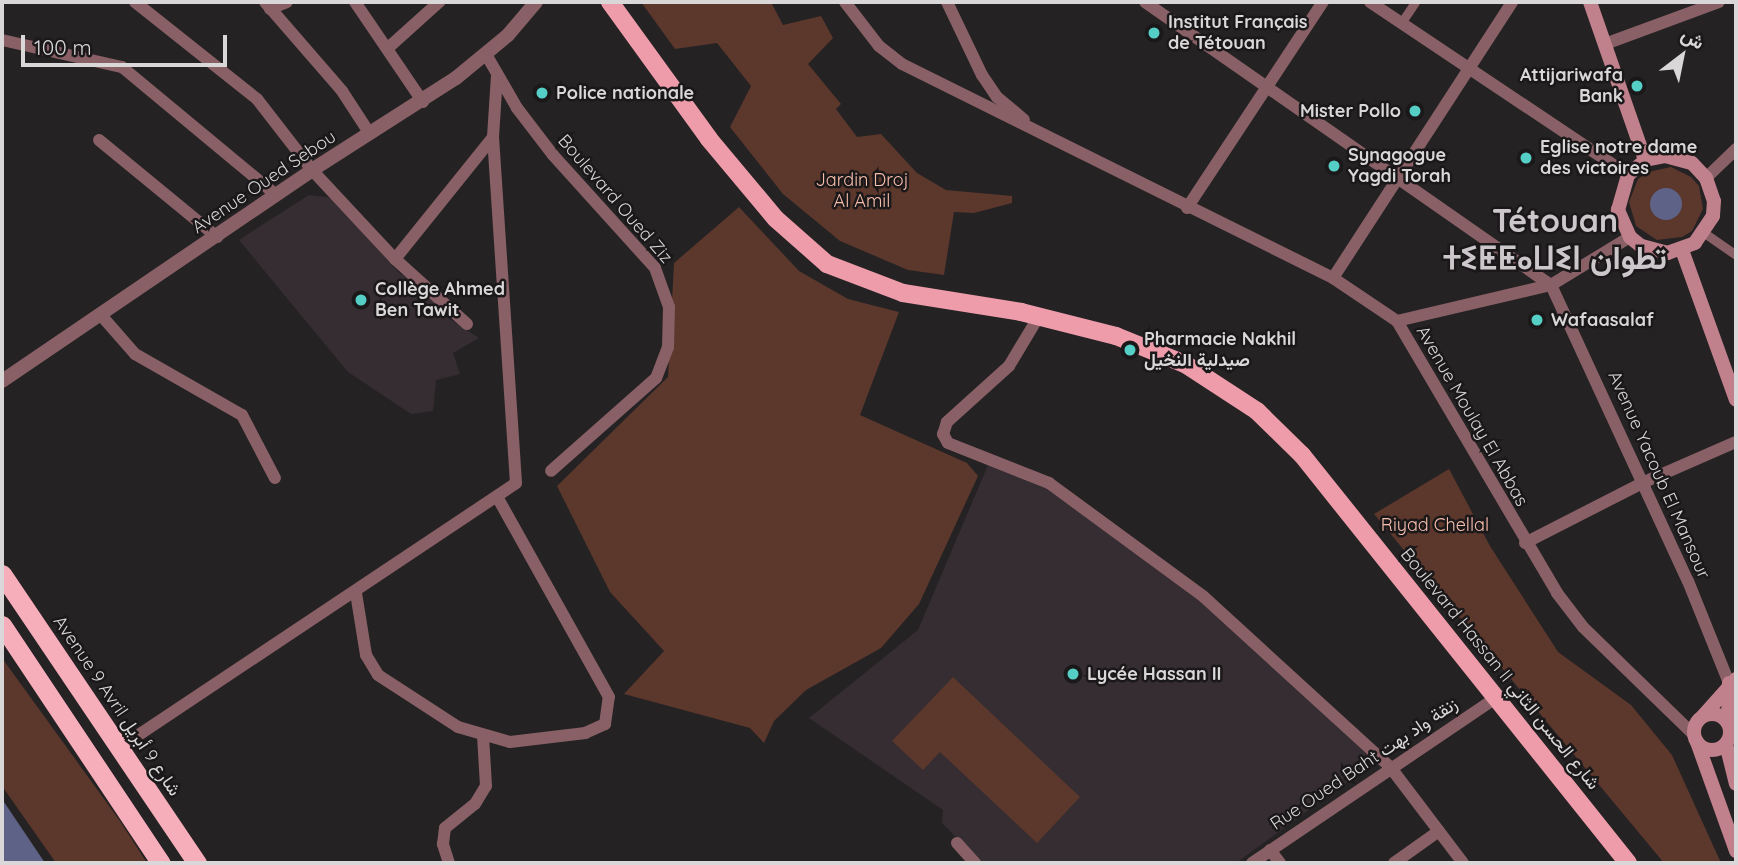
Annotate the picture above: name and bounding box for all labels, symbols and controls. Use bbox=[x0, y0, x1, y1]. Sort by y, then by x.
place label: Institut Français de Tétouan bbox=[1168, 12, 1307, 54]
scale bar bbox=[24, 21, 231, 65]
north arrow bbox=[1647, 21, 1717, 91]
text: ش bbox=[1677, 22, 1709, 54]
marker: Institut Français de Tétouan bbox=[1146, 25, 1162, 41]
text: 100 m bbox=[34, 34, 92, 60]
place label: Attijariwafa Bank bbox=[1520, 65, 1623, 108]
marker: Attijariwafa Bank bbox=[1629, 78, 1645, 94]
place label: Police nationale bbox=[556, 82, 694, 104]
marker: Police nationale bbox=[534, 85, 550, 101]
place label: Mister Pollo bbox=[1300, 100, 1401, 122]
marker: Mister Pollo bbox=[1407, 103, 1423, 119]
street label: Avenue Oued Sebou bbox=[188, 126, 340, 238]
street label: Boulevard Oued Ziz bbox=[553, 130, 677, 268]
place label: Eglise notre dame des victoires bbox=[1540, 137, 1697, 180]
place label: Synagogue Yagdi Torah bbox=[1348, 145, 1451, 188]
marker: Eglise notre dame des victoires bbox=[1518, 150, 1534, 166]
marker: Synagogue Yagdi Torah bbox=[1326, 158, 1342, 174]
park label: Jardin Droj Al Amil bbox=[815, 170, 909, 212]
district label: Tétouan ⵜⵉⵟⵟⴰⵡⵉⵏ تطوان bbox=[1443, 202, 1667, 277]
place label: Collège Ahmed Ben Tawit bbox=[375, 279, 505, 322]
marker: Collège Ahmed Ben Tawit bbox=[353, 292, 369, 308]
place label: Wafaasalaf bbox=[1551, 309, 1654, 331]
marker: Wafaasalaf bbox=[1529, 312, 1545, 328]
street label: Avenue Moulay El Abbas bbox=[1411, 322, 1533, 510]
place label: Pharmacie Nakhil صيدلية النخيل bbox=[1144, 329, 1296, 372]
marker: Pharmacie Nakhil صيدلية النخيل bbox=[1122, 342, 1138, 358]
street label: Avenue Yacoub El Mansour bbox=[1603, 368, 1715, 582]
park label: Riyad Chellal bbox=[1381, 514, 1489, 536]
street label: Boulevard Hassan II شارع الحسن الثاني bbox=[1396, 544, 1604, 794]
street label: Avenue 9 Avril شارع 9 أبريل bbox=[49, 612, 185, 800]
place label: Lycée Hassan II bbox=[1087, 663, 1222, 685]
marker: Lycée Hassan II bbox=[1065, 666, 1081, 682]
street label: Rue Oued Baht زنقة واد بهت bbox=[1266, 693, 1462, 835]

